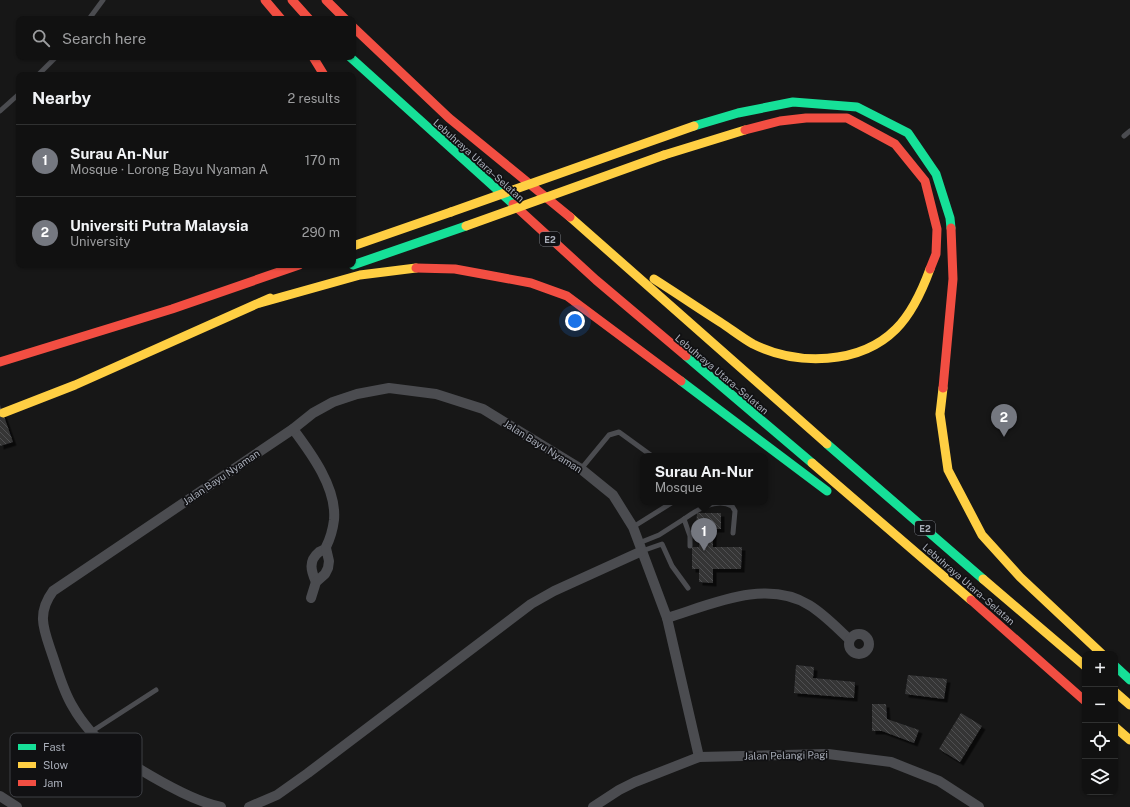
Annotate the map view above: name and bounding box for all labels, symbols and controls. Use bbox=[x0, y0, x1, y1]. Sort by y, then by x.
search box bbox=[16, 16, 356, 60]
icon: search bbox=[30, 27, 52, 49]
text: Search here bbox=[62, 30, 146, 47]
text: Nearby bbox=[32, 88, 91, 108]
text: 2 results bbox=[288, 91, 340, 106]
street label: Lebuhraya Utara–Selatan bbox=[431, 116, 527, 204]
text: Surau An-Nur bbox=[70, 145, 169, 162]
text: 1 bbox=[42, 153, 48, 168]
text: 170 m bbox=[305, 153, 340, 168]
text: Mosque · Lorong Bayu Nyaman A bbox=[70, 162, 268, 177]
text: Universiti Putra Malaysia bbox=[70, 217, 248, 234]
text: 2 bbox=[41, 225, 49, 240]
text: 290 m bbox=[302, 225, 340, 240]
road number: E2 bbox=[540, 232, 560, 246]
text: University bbox=[70, 234, 130, 249]
your location bbox=[565, 311, 585, 331]
street label: Lebuhraya Utara–Selatan bbox=[673, 331, 771, 417]
pin: 2 bbox=[991, 404, 1017, 437]
street label: Jalan Bayu Nyaman bbox=[502, 417, 585, 475]
street label: Jalan Bayu Nyaman bbox=[180, 447, 262, 507]
popup bbox=[640, 453, 768, 505]
text: Surau An-Nur bbox=[655, 463, 753, 480]
text: Mosque bbox=[655, 480, 703, 495]
pin: 1 bbox=[691, 518, 717, 551]
road number: E2 bbox=[915, 521, 935, 535]
street label: Lebuhraya Utara–Selatan bbox=[921, 541, 1018, 627]
map controls bbox=[1082, 651, 1118, 795]
button: + bbox=[1082, 651, 1118, 687]
button: − bbox=[1082, 687, 1118, 723]
button: locate bbox=[1082, 723, 1118, 759]
legend bbox=[10, 733, 142, 797]
text: Fast bbox=[43, 741, 65, 753]
street label: Jalan Pelangi Pagi bbox=[744, 748, 828, 762]
text: Slow bbox=[43, 759, 69, 771]
button: layers bbox=[1082, 759, 1118, 795]
text: Jam bbox=[43, 777, 63, 789]

